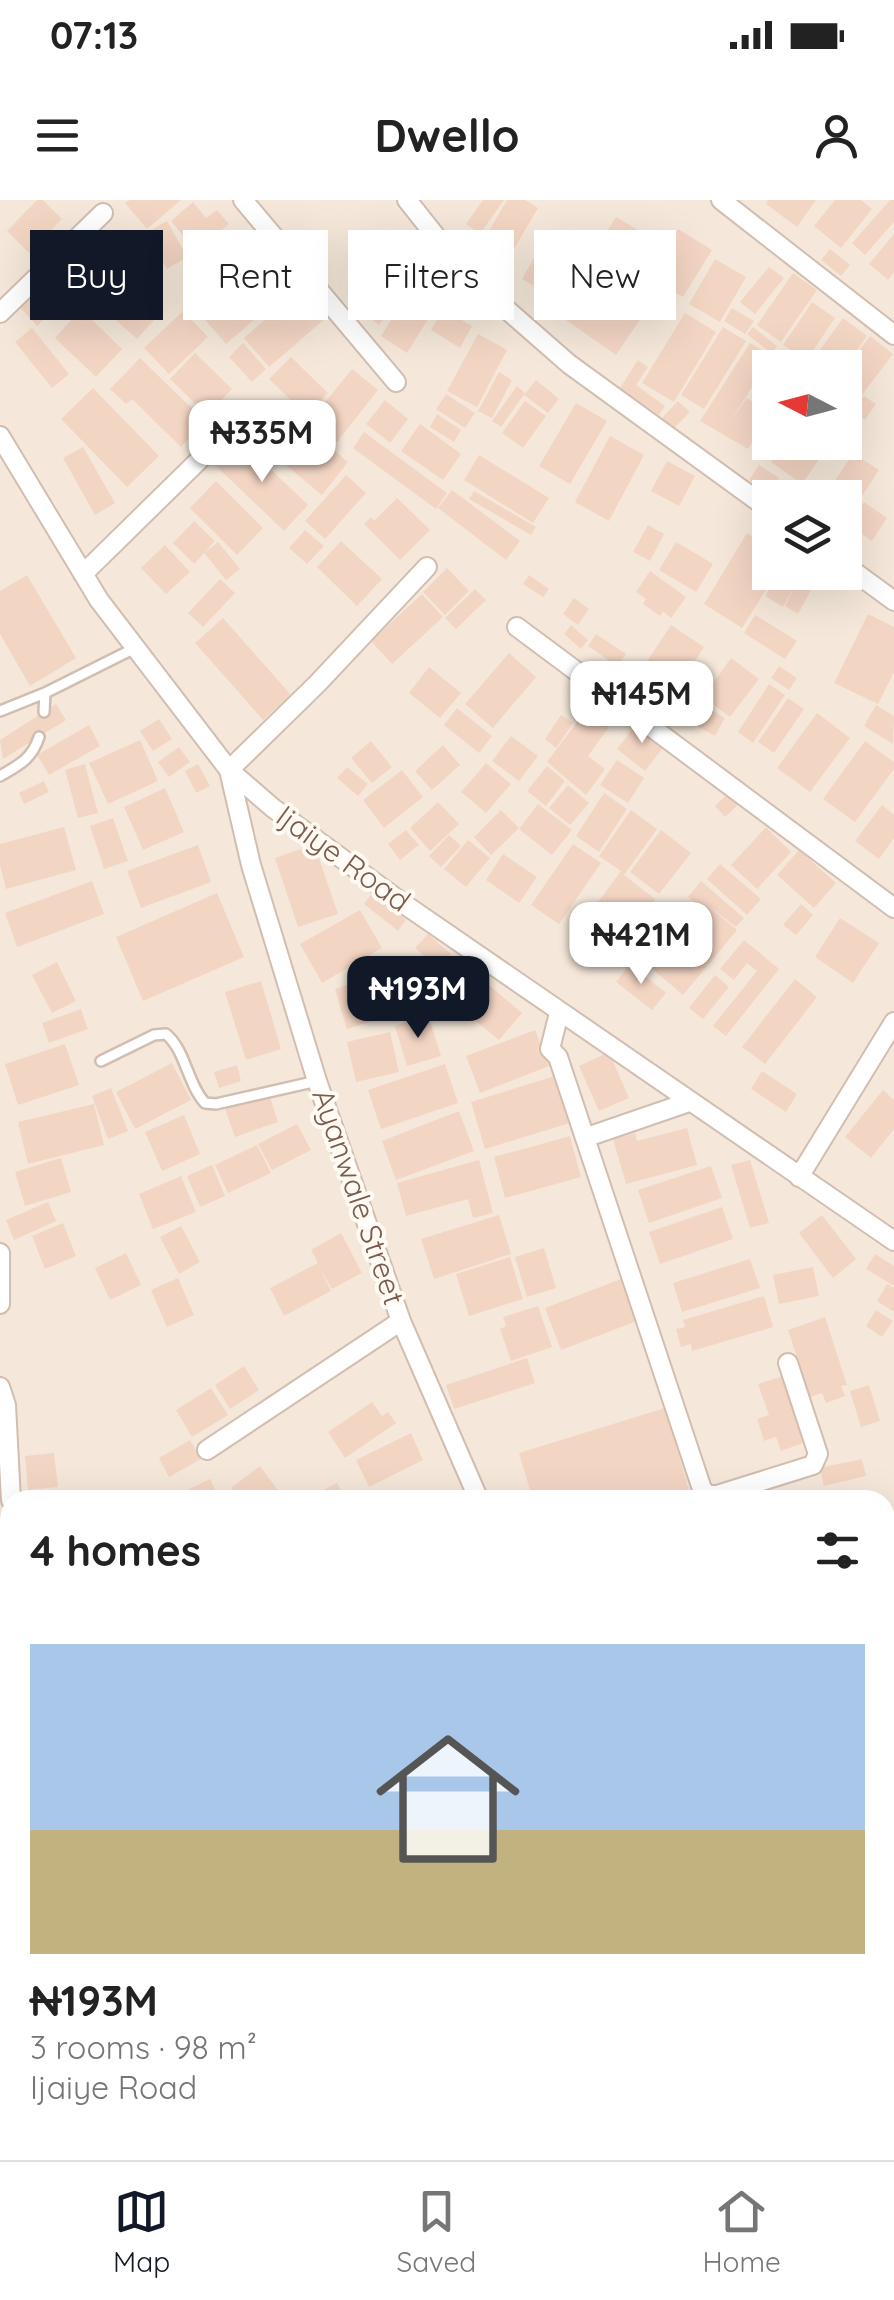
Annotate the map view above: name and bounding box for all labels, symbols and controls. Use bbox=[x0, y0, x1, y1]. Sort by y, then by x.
text: 07:13 bbox=[50, 11, 138, 59]
text: Dwello bbox=[374, 107, 520, 163]
icon: menu bbox=[30, 108, 85, 163]
icon: person bbox=[809, 108, 864, 163]
chip: Buy bbox=[30, 230, 163, 320]
chip: Rent bbox=[183, 230, 328, 320]
chip: Filters bbox=[348, 230, 514, 320]
chip: New bbox=[534, 230, 676, 320]
north arrow bbox=[752, 350, 862, 460]
map controls bbox=[752, 350, 862, 590]
pin: ₦335M bbox=[192, 400, 332, 485]
text: ₦335M bbox=[211, 412, 313, 452]
button: layers bbox=[752, 480, 862, 590]
pin: ₦145M bbox=[572, 661, 712, 746]
text: ₦145M bbox=[592, 673, 692, 713]
street label: Ijaiye Road bbox=[269, 797, 418, 920]
pin: ₦421M bbox=[571, 902, 711, 987]
text: ₦421M bbox=[591, 914, 691, 954]
pin: ₦193M bbox=[348, 956, 488, 1041]
text: ₦193M bbox=[369, 968, 467, 1008]
street label: Ayanwale Street bbox=[304, 1084, 414, 1310]
icon: filters bbox=[810, 1523, 865, 1578]
text: 4 homes bbox=[30, 1524, 201, 1577]
icon: home bbox=[358, 1709, 538, 1889]
text: ₦193M bbox=[30, 1974, 158, 2027]
text: 3 rooms · 98 m² bbox=[30, 2027, 257, 2067]
text: Ijaiye Road bbox=[30, 2067, 197, 2107]
tab: Map bbox=[113, 2184, 170, 2279]
tab: Saved bbox=[396, 2184, 476, 2279]
tab: Home bbox=[702, 2184, 781, 2279]

